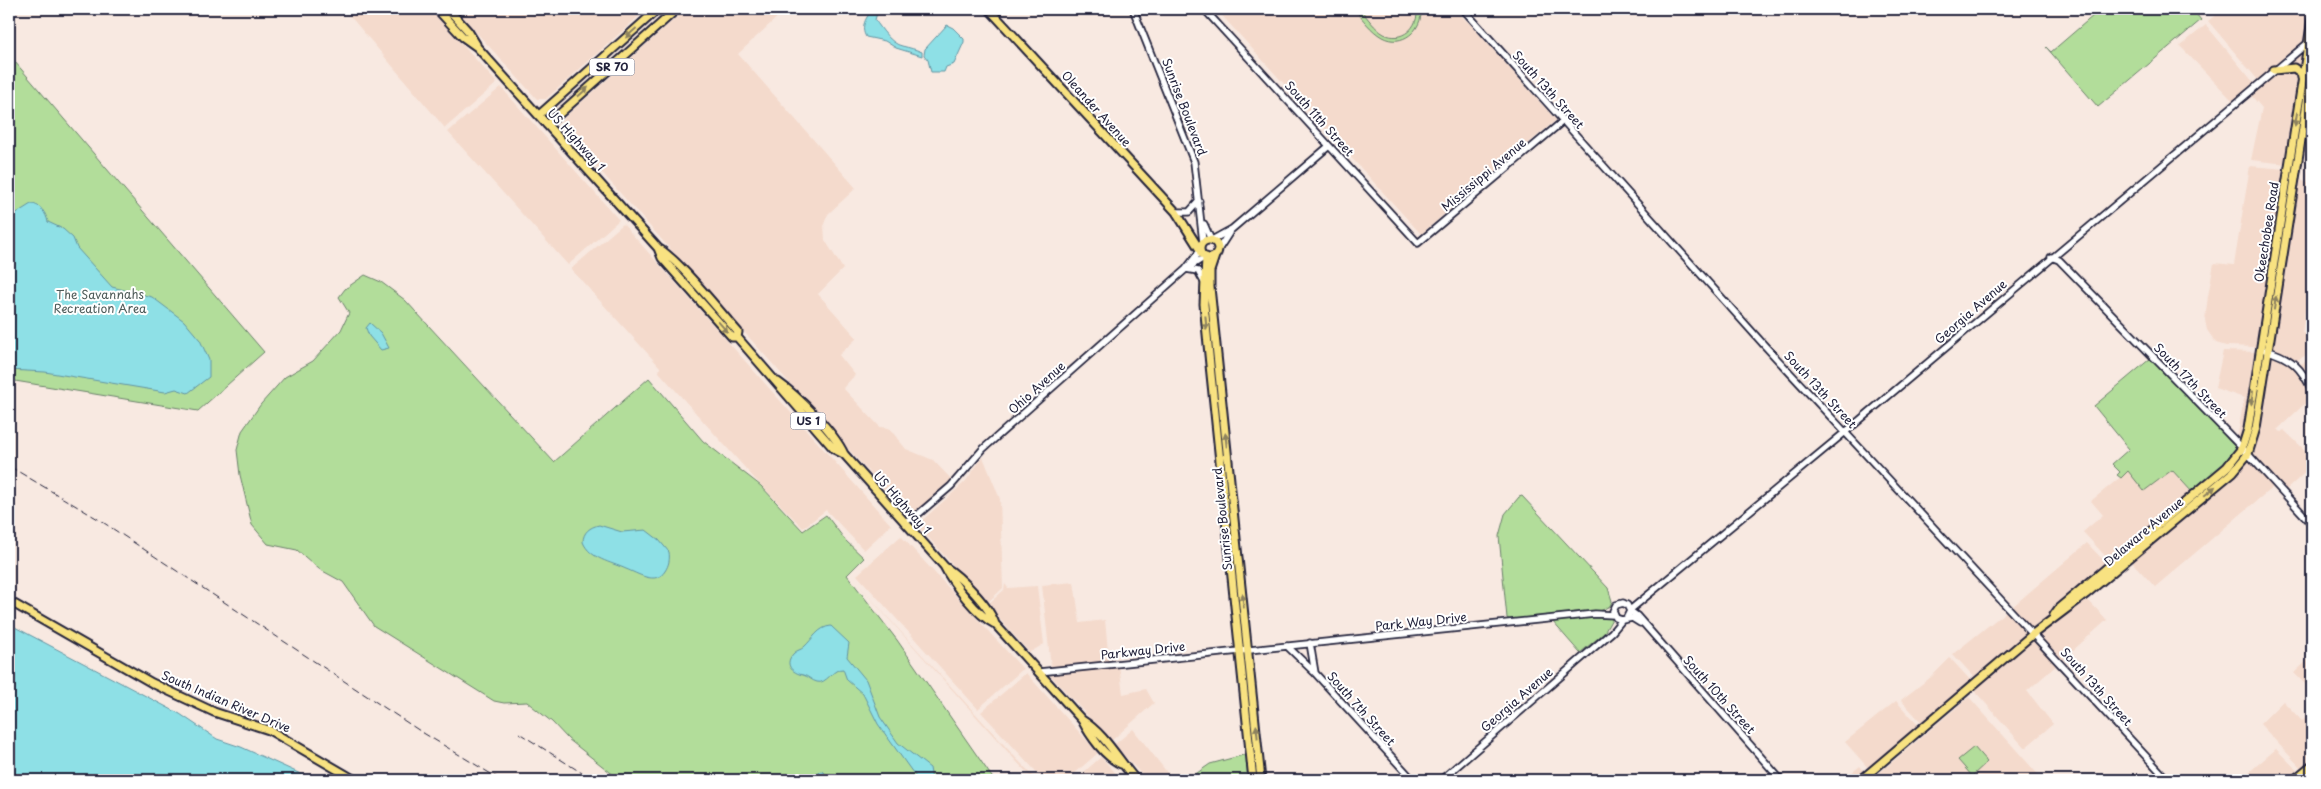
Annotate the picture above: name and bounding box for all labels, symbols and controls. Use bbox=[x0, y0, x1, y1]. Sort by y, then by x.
one-way arrow bbox=[624, 28, 637, 39]
street label: South 13th Street bbox=[1509, 46, 1589, 133]
street label: Sunrise Boulevard bbox=[1158, 55, 1212, 159]
road number: SR 70 bbox=[590, 58, 634, 76]
street label: Oleander Avenue bbox=[1058, 66, 1136, 151]
street label: South 11th Street bbox=[1281, 77, 1359, 160]
one-way arrow bbox=[577, 86, 589, 98]
street label: US Highway 1 bbox=[544, 104, 610, 175]
one-way arrow bbox=[2291, 111, 2299, 127]
street label: Mississippi Avenue bbox=[1437, 133, 1530, 215]
street label: Okeechobee Road bbox=[2249, 180, 2283, 283]
street label: Georgia Avenue bbox=[1930, 274, 2011, 348]
park label: The Savannahs Recreation Area bbox=[53, 285, 147, 317]
one-way arrow bbox=[2272, 294, 2280, 310]
one-way arrow bbox=[1202, 316, 1210, 332]
one-way arrow bbox=[717, 320, 729, 332]
street label: South 17th Street bbox=[2150, 339, 2231, 422]
street label: South 13th Street bbox=[1780, 347, 1861, 432]
street label: Ohio Avenue bbox=[1004, 357, 1069, 418]
one-way arrow bbox=[2248, 390, 2256, 406]
road number: US 1 bbox=[790, 412, 826, 430]
one-way arrow bbox=[1222, 432, 1230, 448]
street label: Sunrise Boulevard bbox=[1208, 466, 1236, 571]
street label: US Highway 1 bbox=[870, 467, 936, 538]
one-way arrow bbox=[2203, 486, 2216, 497]
street label: Delaware Avenue bbox=[2100, 492, 2187, 570]
one-way arrow bbox=[1239, 593, 1247, 609]
street label: Park Way Drive bbox=[1374, 607, 1467, 635]
street label: Parkway Drive bbox=[1100, 637, 1186, 663]
street label: South 13th Street bbox=[2057, 643, 2137, 730]
street label: South 10th Street bbox=[1680, 651, 1760, 738]
street label: Georgia Avenue bbox=[1476, 662, 1557, 736]
street label: South Indian River Drive bbox=[159, 666, 294, 737]
street label: South 7th Street bbox=[1324, 667, 1400, 749]
one-way arrow bbox=[1252, 723, 1260, 739]

